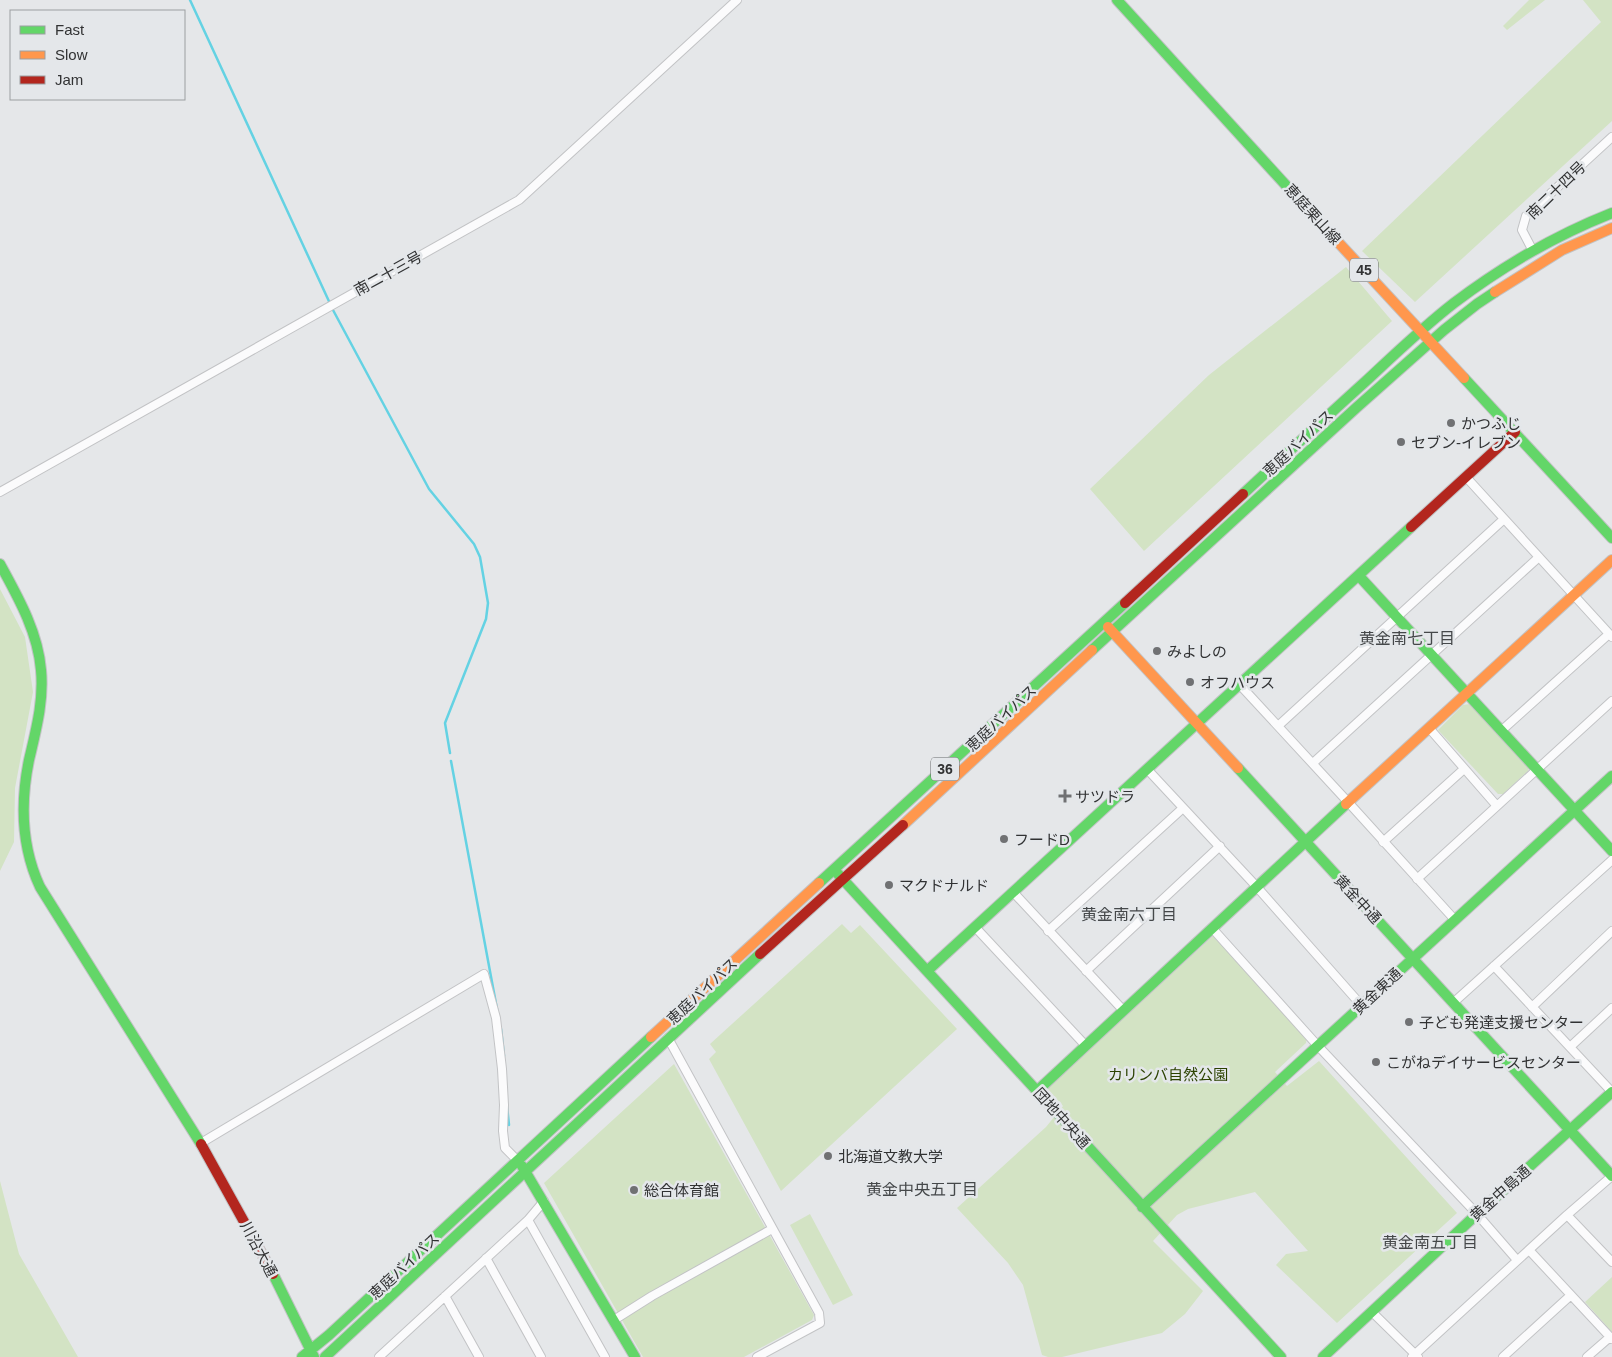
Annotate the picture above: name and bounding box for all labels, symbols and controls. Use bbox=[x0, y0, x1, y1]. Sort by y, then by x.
legend bbox=[10, 10, 185, 100]
text: Fast bbox=[55, 21, 85, 38]
text: Slow bbox=[55, 46, 88, 63]
text: Jam bbox=[55, 71, 83, 88]
street label: 南二十四号 bbox=[1523, 158, 1589, 222]
street label: 恵庭栗山線 bbox=[1282, 180, 1344, 248]
street label: 南二十三号 bbox=[351, 247, 425, 299]
road number: 45 bbox=[1350, 258, 1378, 282]
street label: 恵庭バイパス bbox=[1259, 406, 1337, 480]
place label: かつふじ bbox=[1461, 415, 1521, 432]
marker: かつふじ bbox=[1445, 417, 1457, 429]
place label: セブン-イレブン bbox=[1411, 434, 1521, 451]
marker: セブン-イレブン bbox=[1395, 436, 1407, 448]
district label: 黄金南七丁目 bbox=[1359, 630, 1455, 647]
place label: みよしの bbox=[1167, 643, 1227, 660]
marker: みよしの bbox=[1151, 645, 1163, 657]
place label: オフハウス bbox=[1200, 674, 1275, 691]
marker: オフハウス bbox=[1184, 676, 1196, 688]
street label: 恵庭バイパス bbox=[962, 681, 1040, 755]
road number: 36 bbox=[931, 758, 959, 781]
place label: サツドラ bbox=[1075, 788, 1135, 805]
marker: サツドラ bbox=[1059, 790, 1071, 802]
place label: フードD bbox=[1014, 831, 1070, 848]
marker: フードD bbox=[998, 833, 1010, 845]
street label: 黄金中通 bbox=[1331, 871, 1385, 927]
place label: マクドナルド bbox=[899, 877, 989, 894]
marker: マクドナルド bbox=[883, 879, 895, 891]
district label: 黄金南六丁目 bbox=[1081, 906, 1177, 923]
street label: 恵庭バイパス bbox=[663, 954, 741, 1028]
street label: 黄金東通 bbox=[1349, 964, 1405, 1018]
place label: 子ども発達支援センター bbox=[1419, 1014, 1584, 1031]
marker: 子ども発達支援センター bbox=[1403, 1016, 1415, 1028]
place label: こがねデイサービスセンター bbox=[1386, 1054, 1581, 1071]
marker: こがねデイサービスセンター bbox=[1370, 1056, 1382, 1068]
park label: カリンバ自然公園 bbox=[1108, 1066, 1228, 1083]
street label: 団地中央通 bbox=[1031, 1084, 1093, 1152]
place label: 北海道文教大学 bbox=[838, 1148, 943, 1165]
marker: 北海道文教大学 bbox=[822, 1150, 834, 1162]
street label: 黄金中島通 bbox=[1466, 1162, 1534, 1224]
district label: 黄金中央五丁目 bbox=[866, 1181, 978, 1198]
place label: 総合体育館 bbox=[644, 1182, 719, 1199]
marker: 総合体育館 bbox=[628, 1184, 640, 1196]
street label: 川沿大通 bbox=[237, 1219, 281, 1279]
street label: 恵庭バイパス bbox=[365, 1229, 443, 1303]
district label: 黄金南五丁目 bbox=[1382, 1234, 1478, 1251]

